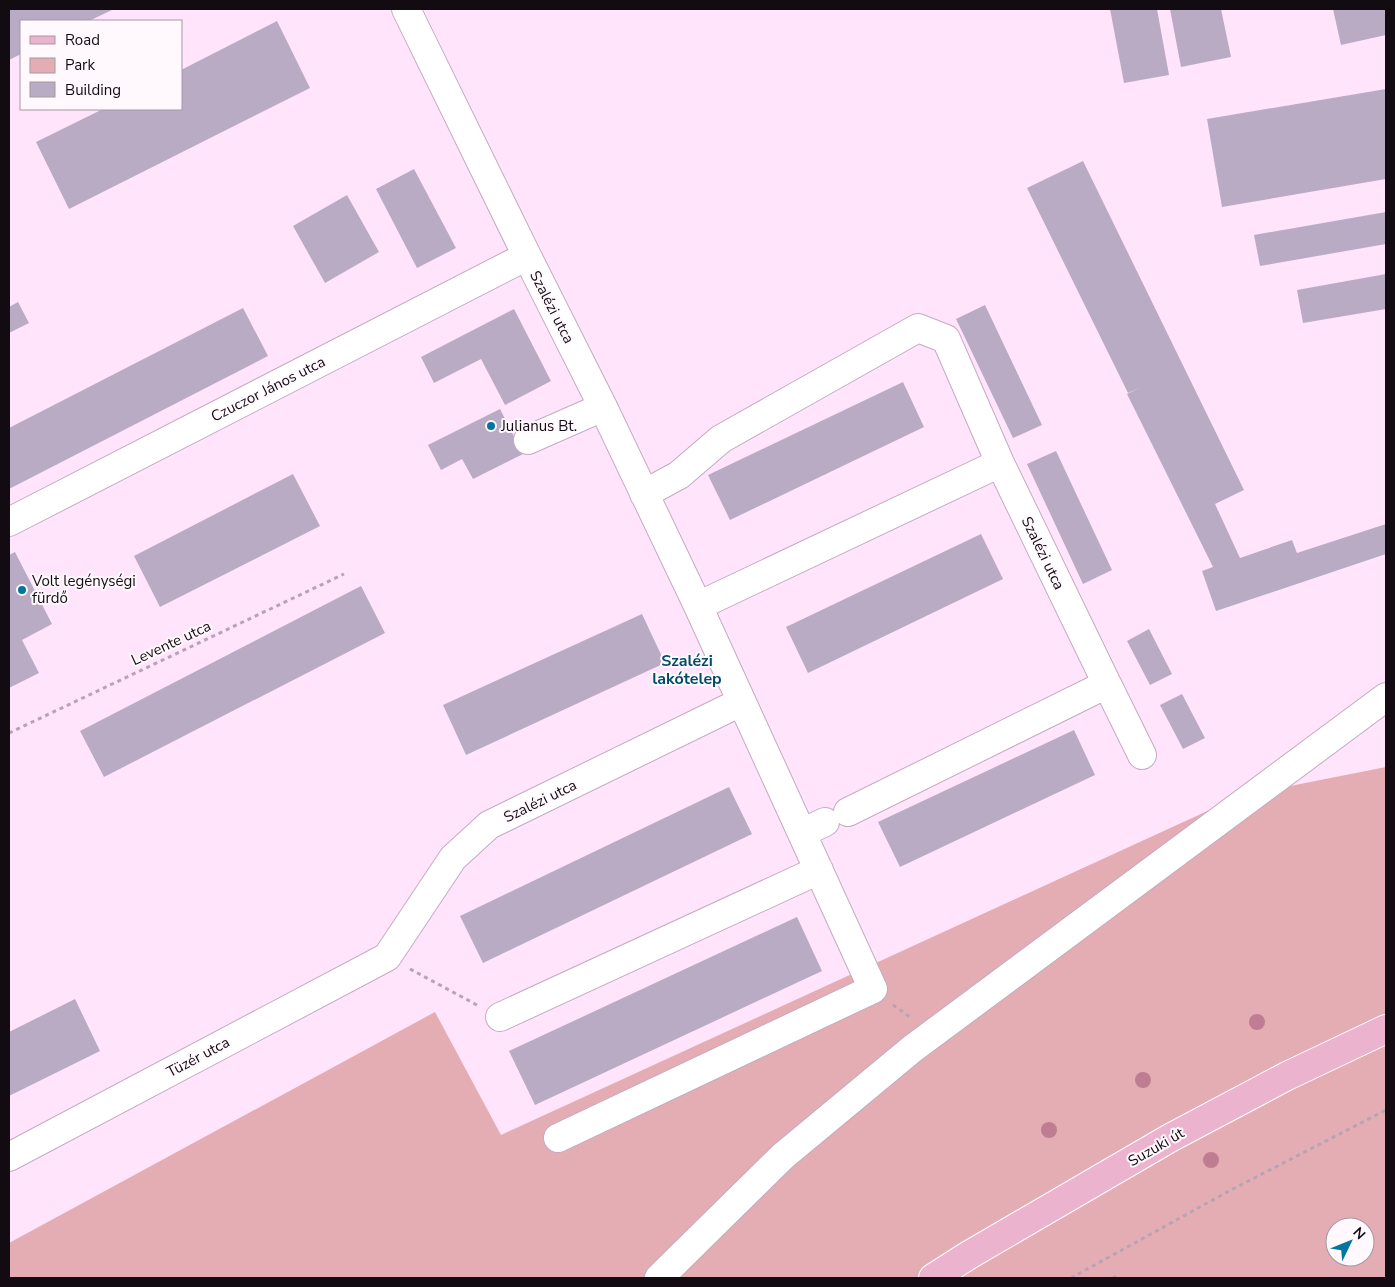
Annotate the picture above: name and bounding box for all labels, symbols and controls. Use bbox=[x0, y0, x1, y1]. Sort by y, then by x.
legend bbox=[20, 20, 182, 110]
text: Road bbox=[65, 30, 100, 50]
text: Park bbox=[65, 55, 95, 75]
text: Building bbox=[65, 80, 121, 100]
street label: Szalézi utca bbox=[525, 267, 579, 347]
street label: Czuczor János utca bbox=[207, 352, 329, 426]
place label: Julianus Bt. bbox=[500, 416, 577, 436]
marker: Julianus Bt. bbox=[485, 420, 497, 432]
street label: Szalézi utca bbox=[1017, 513, 1069, 593]
place label: Volt legénységi fürdő bbox=[31, 571, 136, 608]
marker: Volt legénységi fürdő bbox=[16, 584, 28, 596]
street label: Levente utca bbox=[128, 616, 214, 670]
district label: Szalézi lakótelep bbox=[652, 650, 722, 690]
street label: Szalézi utca bbox=[500, 775, 580, 827]
street label: Tüzér utca bbox=[163, 1032, 233, 1082]
street label: Suzuki út bbox=[1124, 1123, 1188, 1171]
north arrow bbox=[1325, 1217, 1375, 1267]
text: N bbox=[1349, 1223, 1370, 1244]

